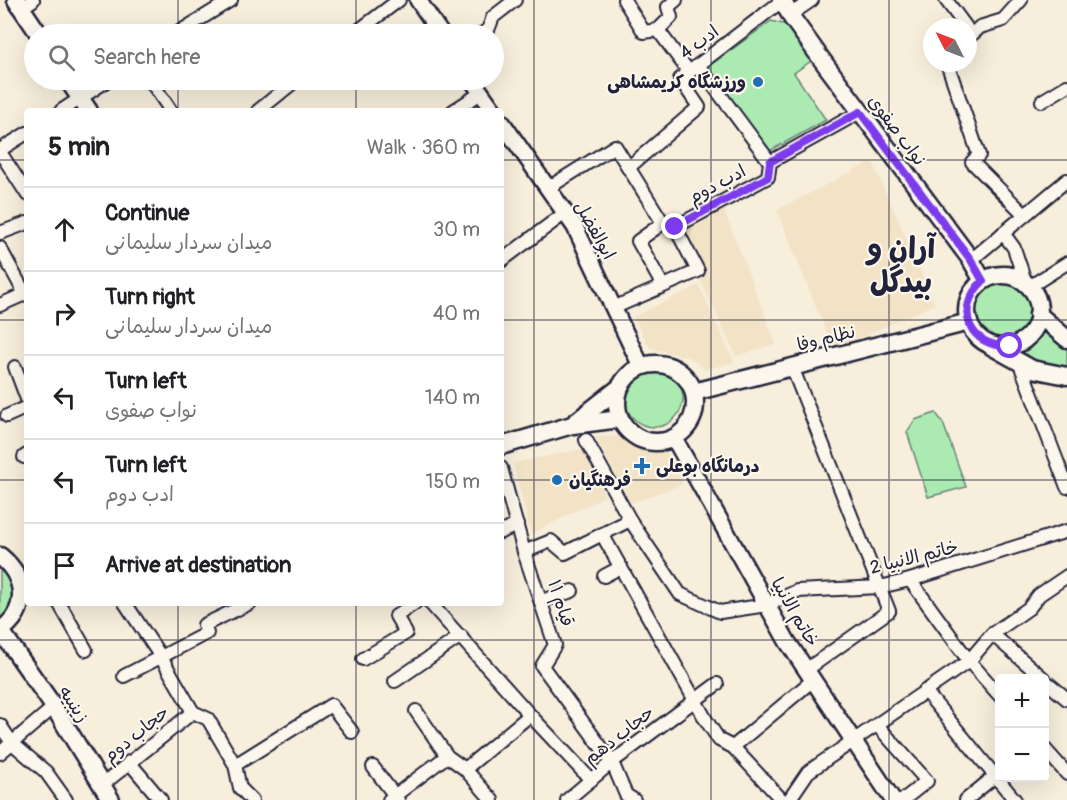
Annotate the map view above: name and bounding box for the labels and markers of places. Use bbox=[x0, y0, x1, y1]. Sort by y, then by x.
place label: ورزشگاه کریمشاهی bbox=[607, 71, 746, 94]
marker: ورزشگاه کریمشاهی bbox=[751, 75, 765, 89]
place label: درمانگاه بوعلی bbox=[656, 455, 760, 478]
marker: درمانگاه بوعلی bbox=[633, 457, 651, 475]
place label: فرهنگیان bbox=[569, 469, 631, 492]
marker: فرهنگیان bbox=[550, 473, 564, 487]

